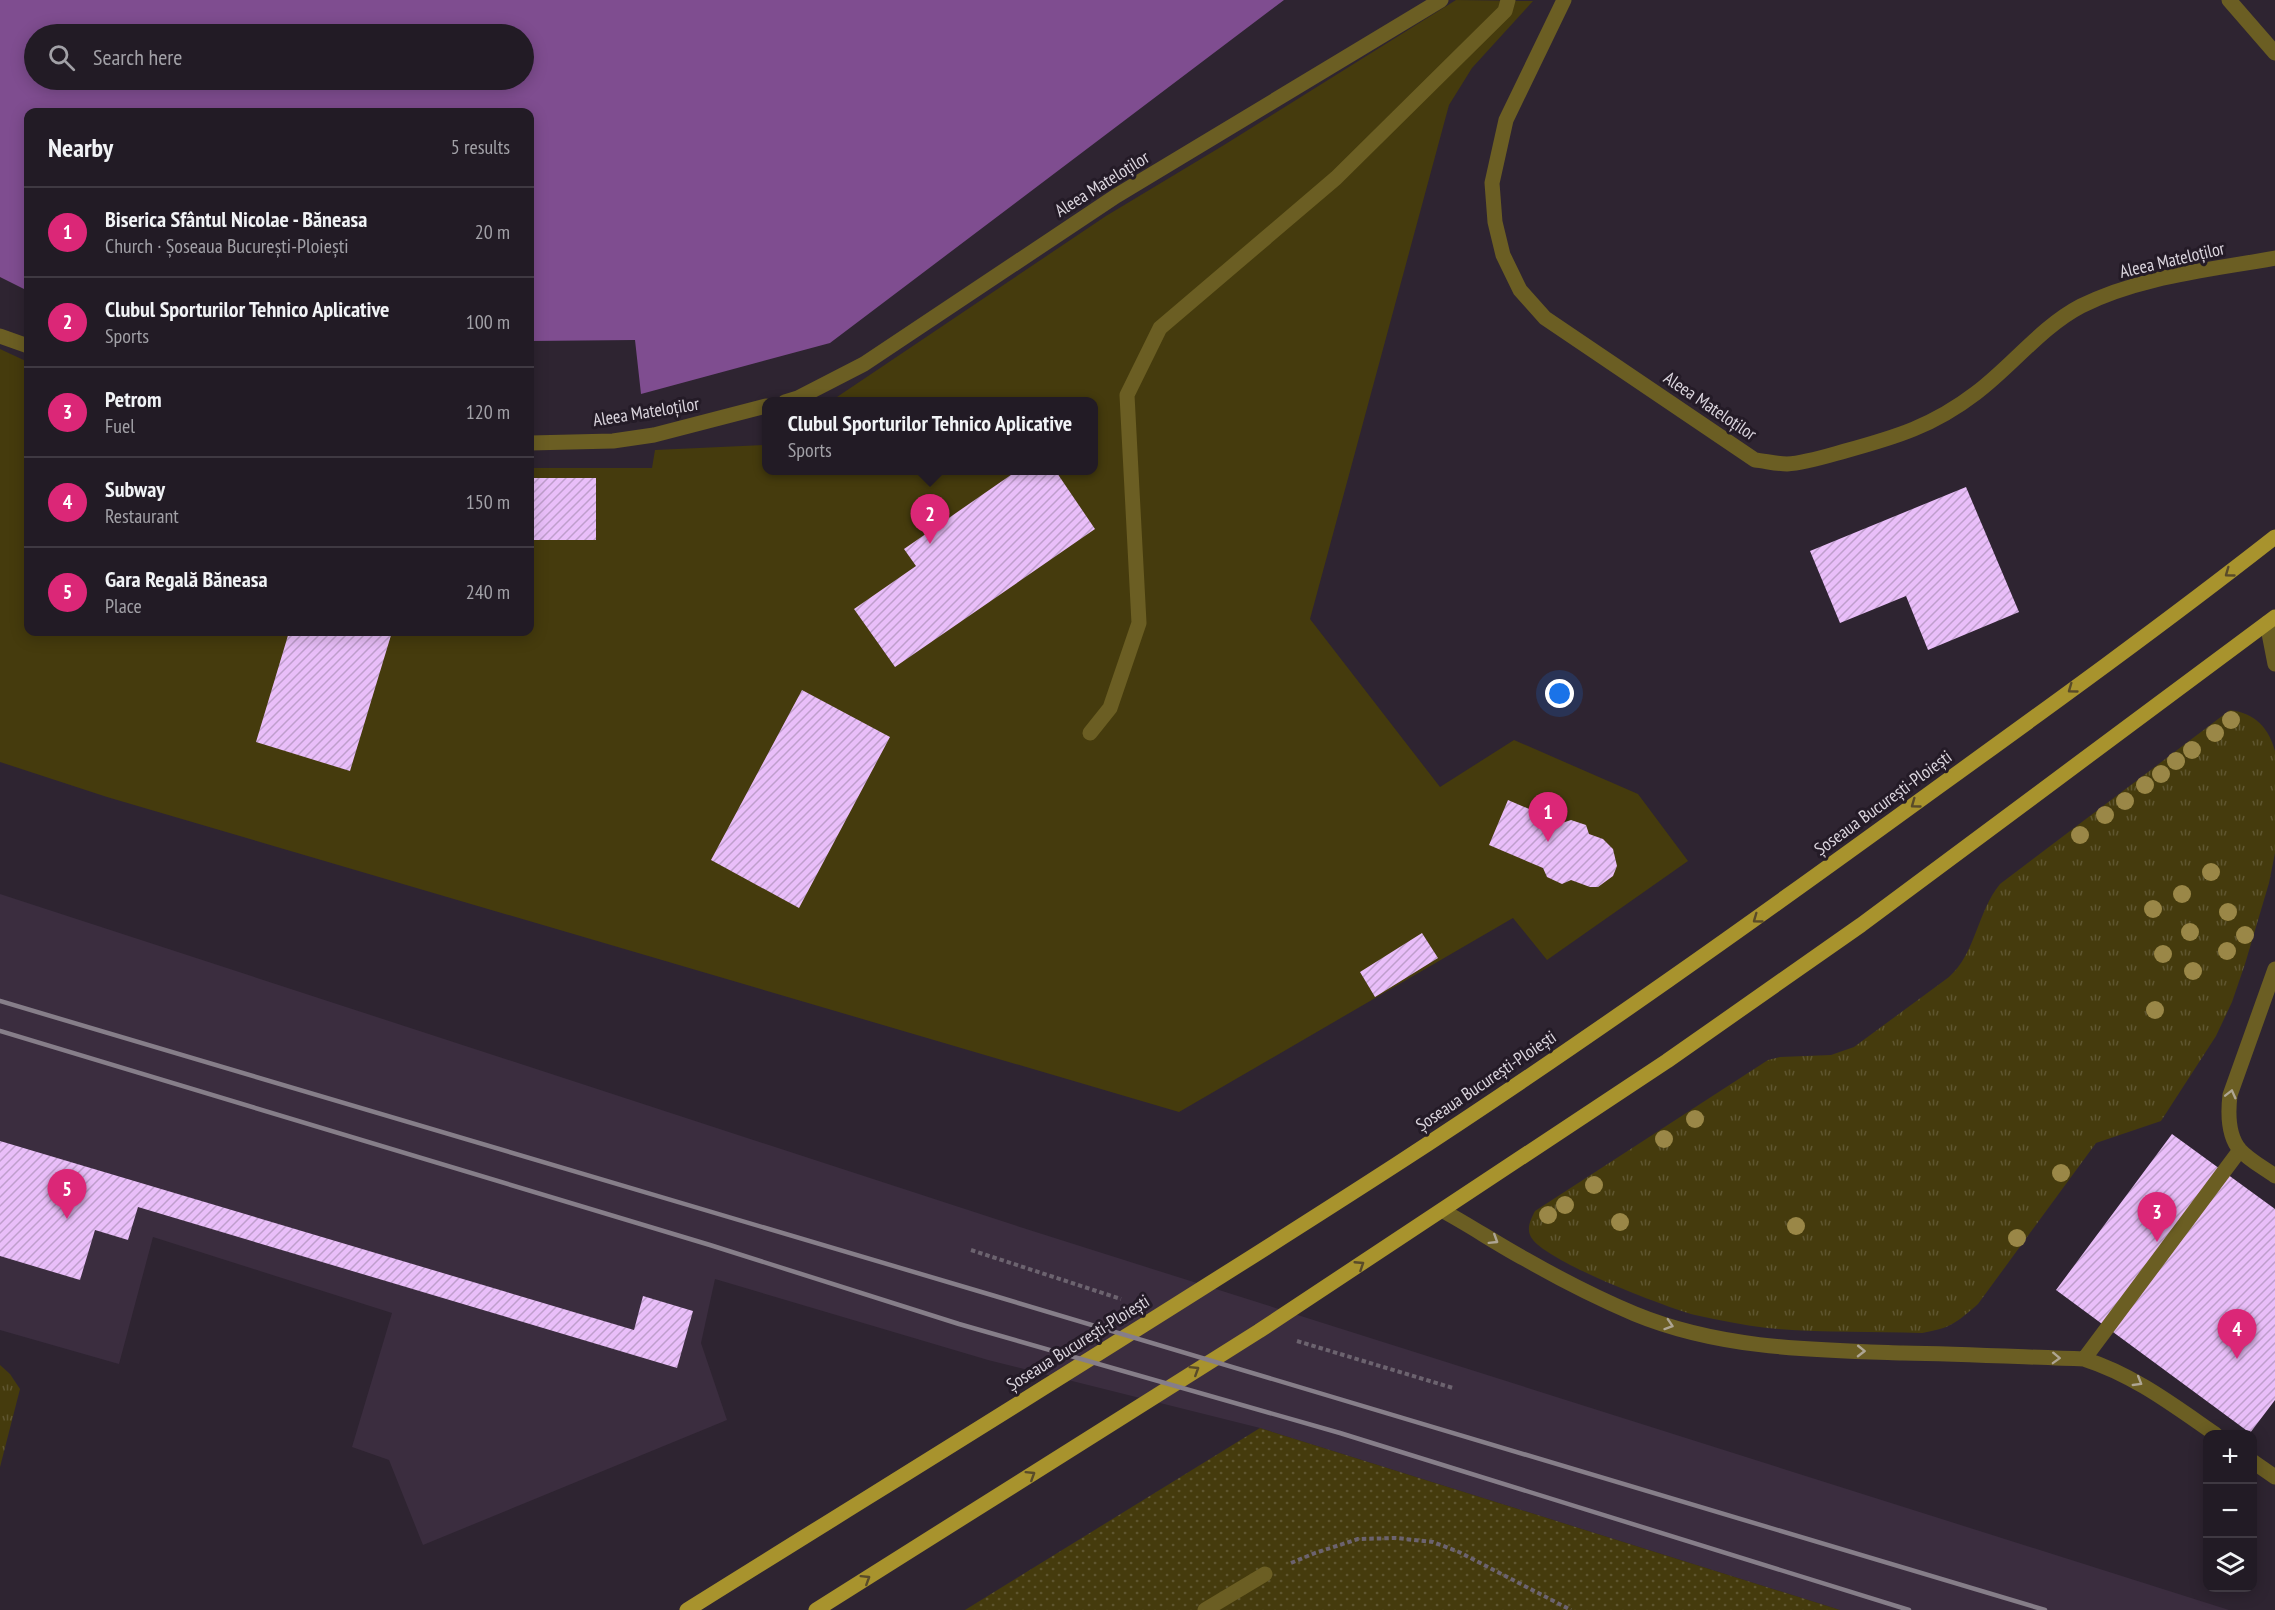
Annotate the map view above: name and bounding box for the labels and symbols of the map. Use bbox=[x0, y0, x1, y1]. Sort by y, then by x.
street label: Aleea Mateloților bbox=[1050, 145, 1153, 222]
street label: Aleea Mateloților bbox=[2117, 236, 2227, 283]
street label: Aleea Mateloților bbox=[1659, 366, 1761, 445]
street label: Aleea Mateloților bbox=[591, 392, 701, 431]
pin: 2 bbox=[910, 494, 950, 544]
one-way arrow bbox=[2224, 566, 2235, 577]
your location bbox=[1545, 679, 1574, 708]
one-way arrow bbox=[2067, 682, 2078, 693]
street label: Șoseaua București-Ploiești bbox=[1809, 745, 1956, 860]
pin: 1 bbox=[1528, 792, 1568, 842]
one-way arrow bbox=[1910, 797, 1921, 808]
one-way arrow bbox=[1752, 912, 1763, 923]
street label: Șoseaua București-Ploiești bbox=[1411, 1025, 1560, 1136]
one-way arrow bbox=[2224, 1089, 2237, 1099]
pin: 5 bbox=[48, 1170, 86, 1219]
pin: 3 bbox=[2138, 1192, 2176, 1242]
one-way arrow bbox=[1487, 1232, 1498, 1243]
one-way arrow bbox=[1353, 1262, 1364, 1273]
street label: Șoseaua București-Ploiești bbox=[1002, 1289, 1154, 1396]
pin: 4 bbox=[2218, 1310, 2256, 1359]
one-way arrow bbox=[1663, 1317, 1674, 1330]
one-way arrow bbox=[1856, 1345, 1865, 1358]
one-way arrow bbox=[2051, 1351, 2060, 1364]
one-way arrow bbox=[1189, 1367, 1200, 1378]
one-way arrow bbox=[2132, 1375, 2142, 1386]
one-way arrow bbox=[1024, 1471, 1035, 1482]
one-way arrow bbox=[860, 1574, 870, 1586]

